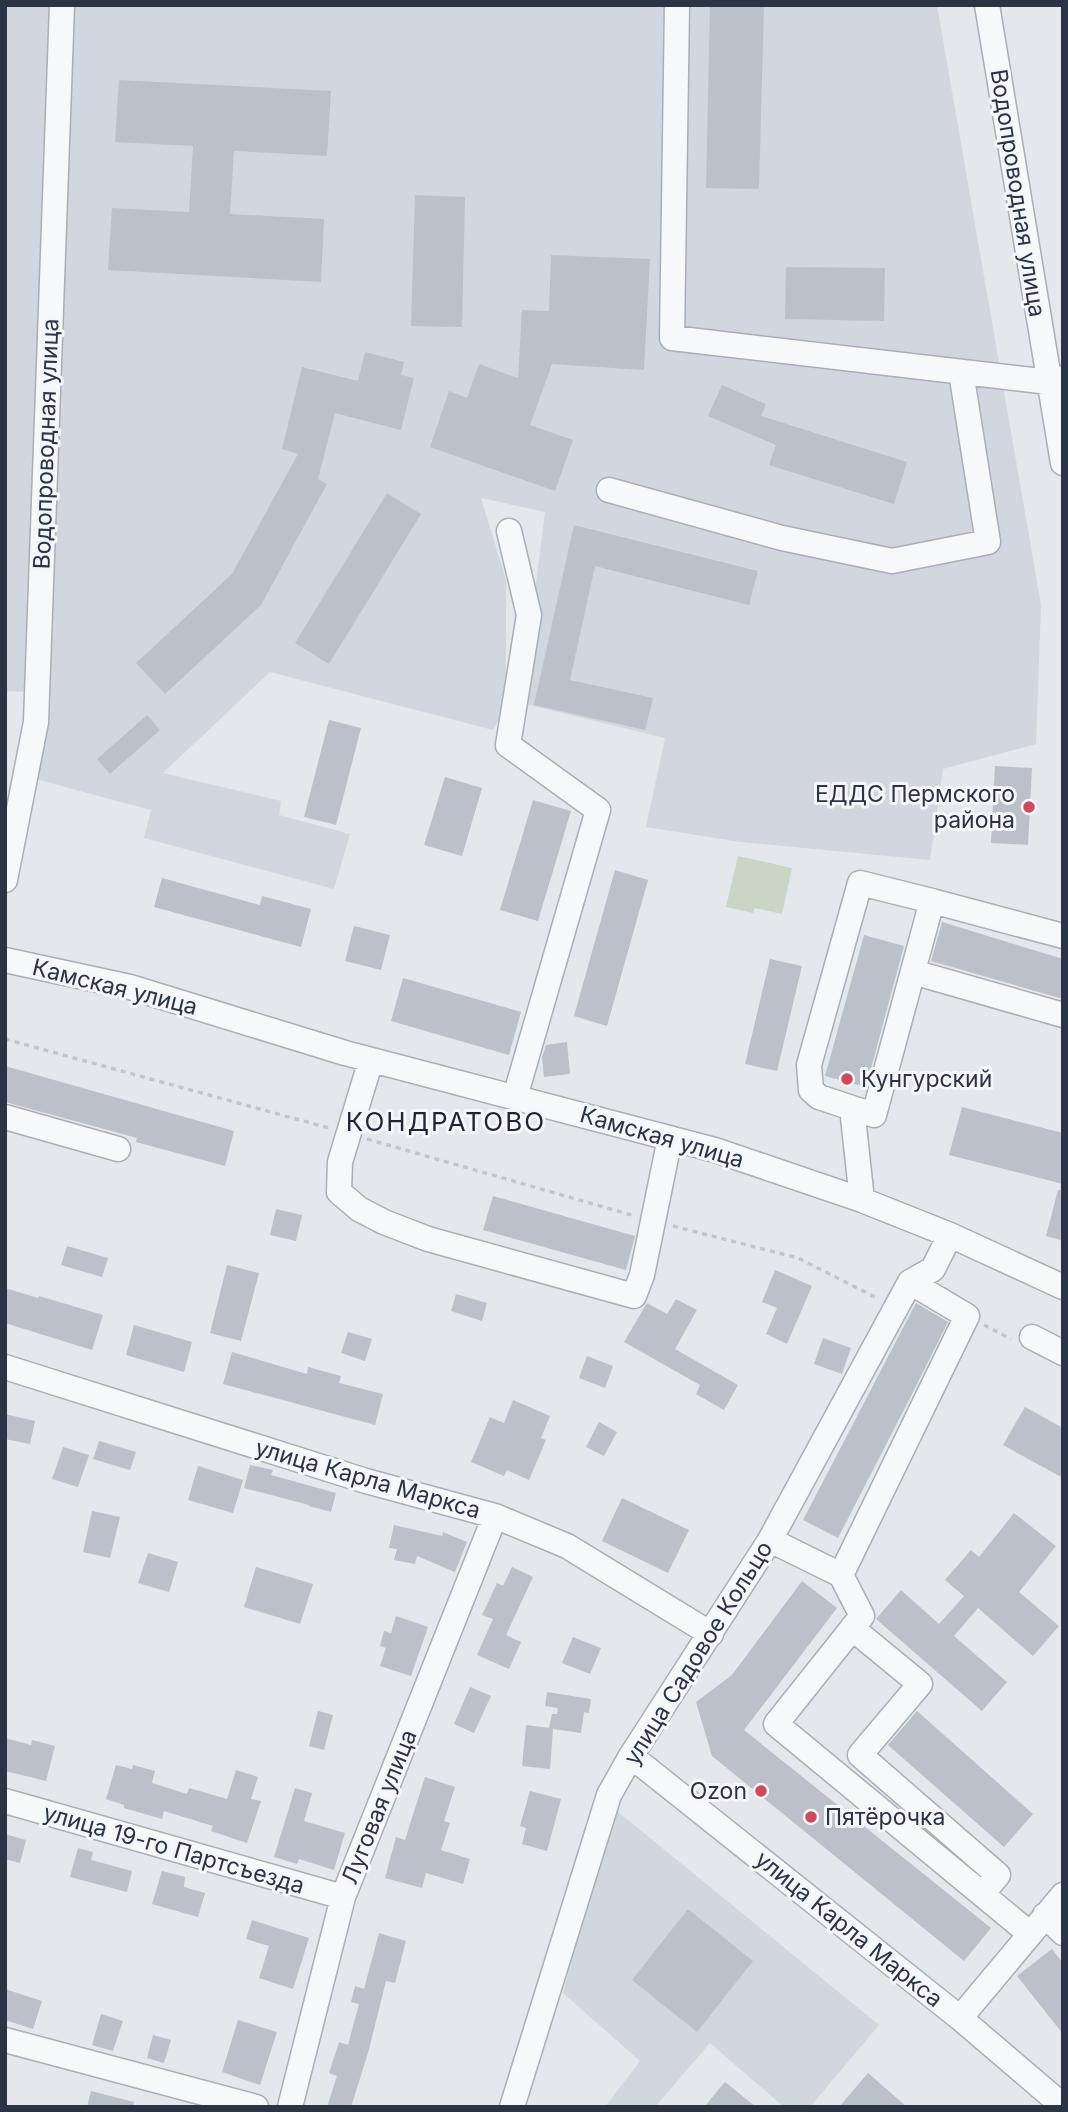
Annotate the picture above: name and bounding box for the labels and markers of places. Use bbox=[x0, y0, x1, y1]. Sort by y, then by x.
place label: ЕДДС Пермского района bbox=[815, 780, 1015, 834]
marker: ЕДДС Пермского района bbox=[1021, 799, 1037, 815]
place label: Кунгурский bbox=[861, 1065, 992, 1093]
marker: Кунгурский bbox=[839, 1071, 855, 1087]
place label: Ozon bbox=[690, 1777, 747, 1805]
marker: Ozon bbox=[753, 1783, 769, 1799]
place label: Пятёрочка bbox=[825, 1803, 945, 1831]
marker: Пятёрочка bbox=[803, 1809, 819, 1825]

